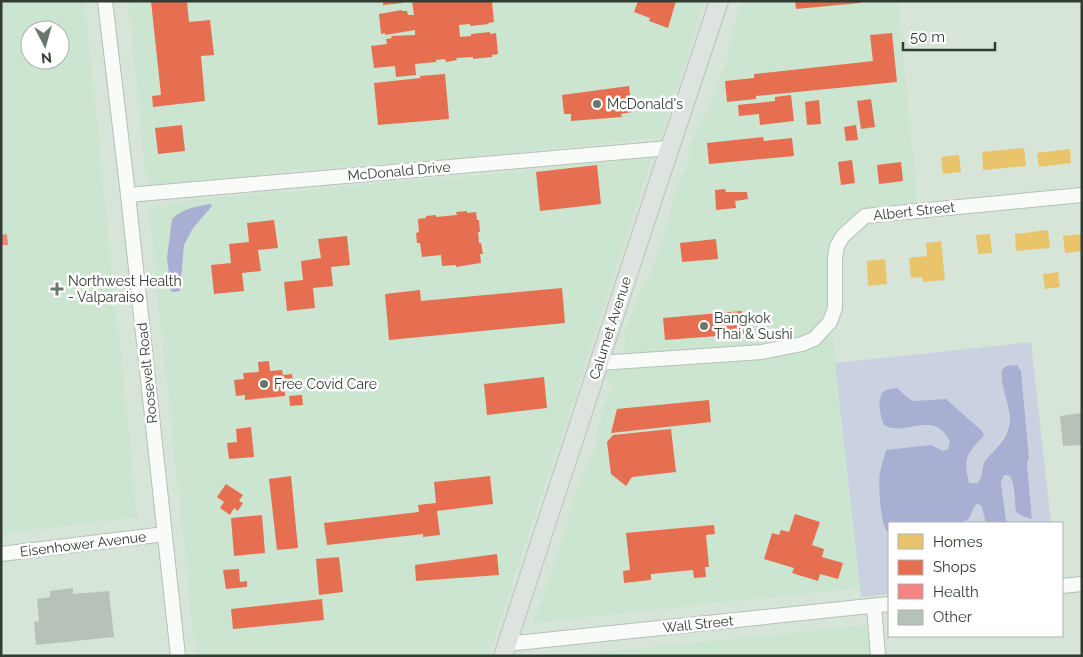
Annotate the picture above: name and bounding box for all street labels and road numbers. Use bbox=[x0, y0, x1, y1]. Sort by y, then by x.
street label: McDonald Drive bbox=[347, 159, 451, 183]
street label: Albert Street bbox=[872, 199, 956, 223]
street label: Calumet Avenue bbox=[586, 274, 634, 382]
street label: Roosevelt Road bbox=[134, 322, 160, 424]
street label: Eisenhower Avenue bbox=[19, 528, 147, 560]
street label: Wall Street bbox=[662, 612, 735, 636]

